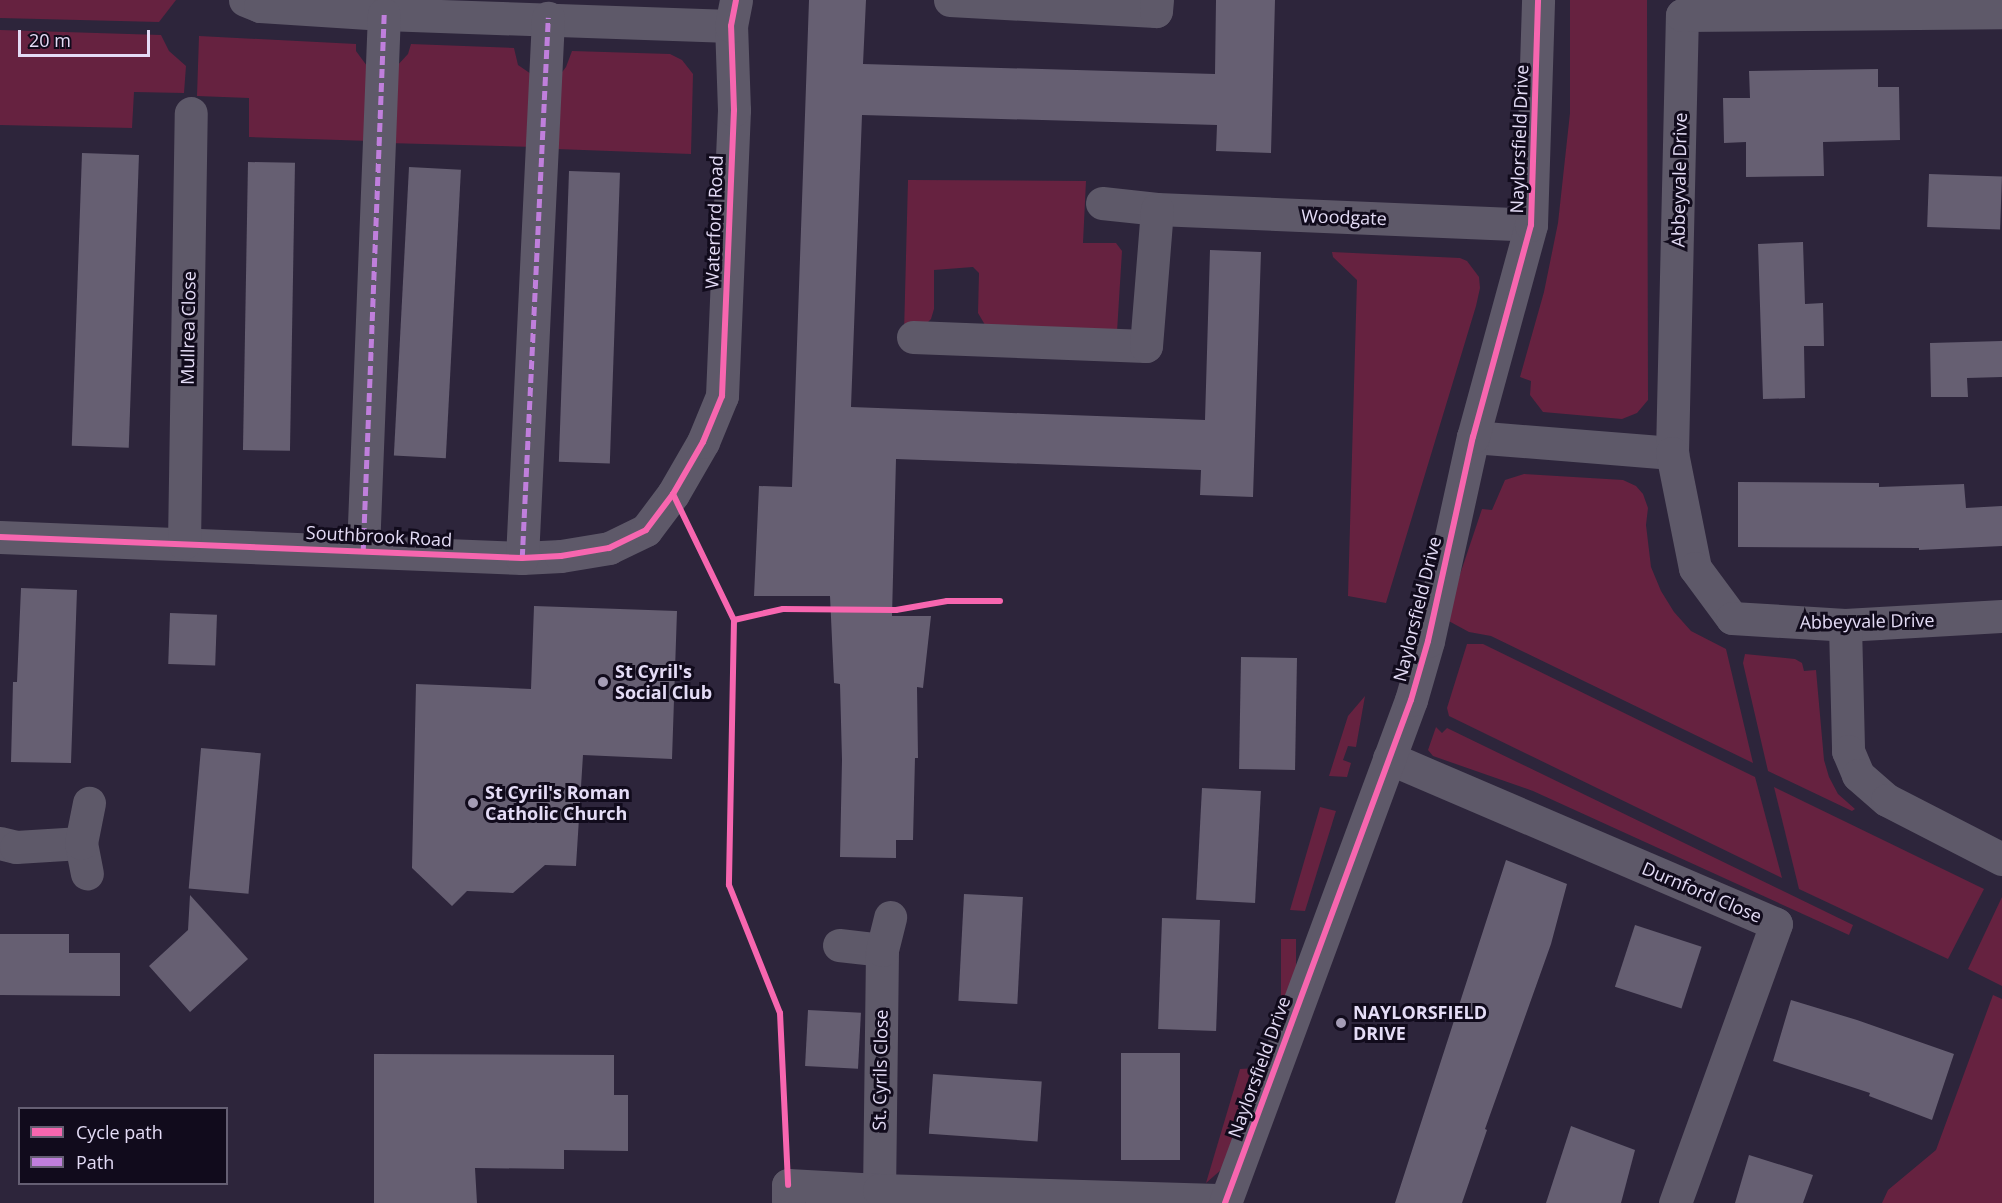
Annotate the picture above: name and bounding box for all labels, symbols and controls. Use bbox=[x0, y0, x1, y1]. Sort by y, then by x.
scale bar bbox=[21, 18, 153, 56]
text: 20 m bbox=[29, 28, 71, 52]
street label: Naylorsfield Drive bbox=[1506, 64, 1532, 214]
street label: Abbeyvale Drive bbox=[1667, 112, 1691, 248]
street label: Waterford Road bbox=[701, 155, 727, 289]
street label: Woodgate bbox=[1301, 205, 1387, 229]
street label: Mullrea Close bbox=[176, 271, 200, 385]
street label: Southbrook Road bbox=[305, 521, 453, 551]
street label: Naylorsfield Drive bbox=[1389, 534, 1445, 684]
street label: Abbeyvale Drive bbox=[1799, 609, 1935, 633]
place label: St Cyril's Social Club bbox=[615, 661, 712, 704]
marker: St Cyril's Social Club bbox=[596, 675, 610, 689]
place label: St Cyril's Roman Catholic Church bbox=[485, 782, 630, 824]
marker: St Cyril's Roman Catholic Church bbox=[466, 796, 480, 810]
street label: Durnford Close bbox=[1639, 857, 1765, 927]
street label: Naylorsfield Drive bbox=[1223, 993, 1295, 1141]
place label: NAYLORSFIELD DRIVE bbox=[1353, 1002, 1487, 1044]
street label: St. Cyrils Close bbox=[868, 1009, 892, 1131]
marker: NAYLORSFIELD DRIVE bbox=[1334, 1016, 1348, 1030]
legend bbox=[18, 1107, 228, 1185]
text: Cycle path bbox=[76, 1120, 163, 1144]
text: Path bbox=[76, 1150, 114, 1174]

